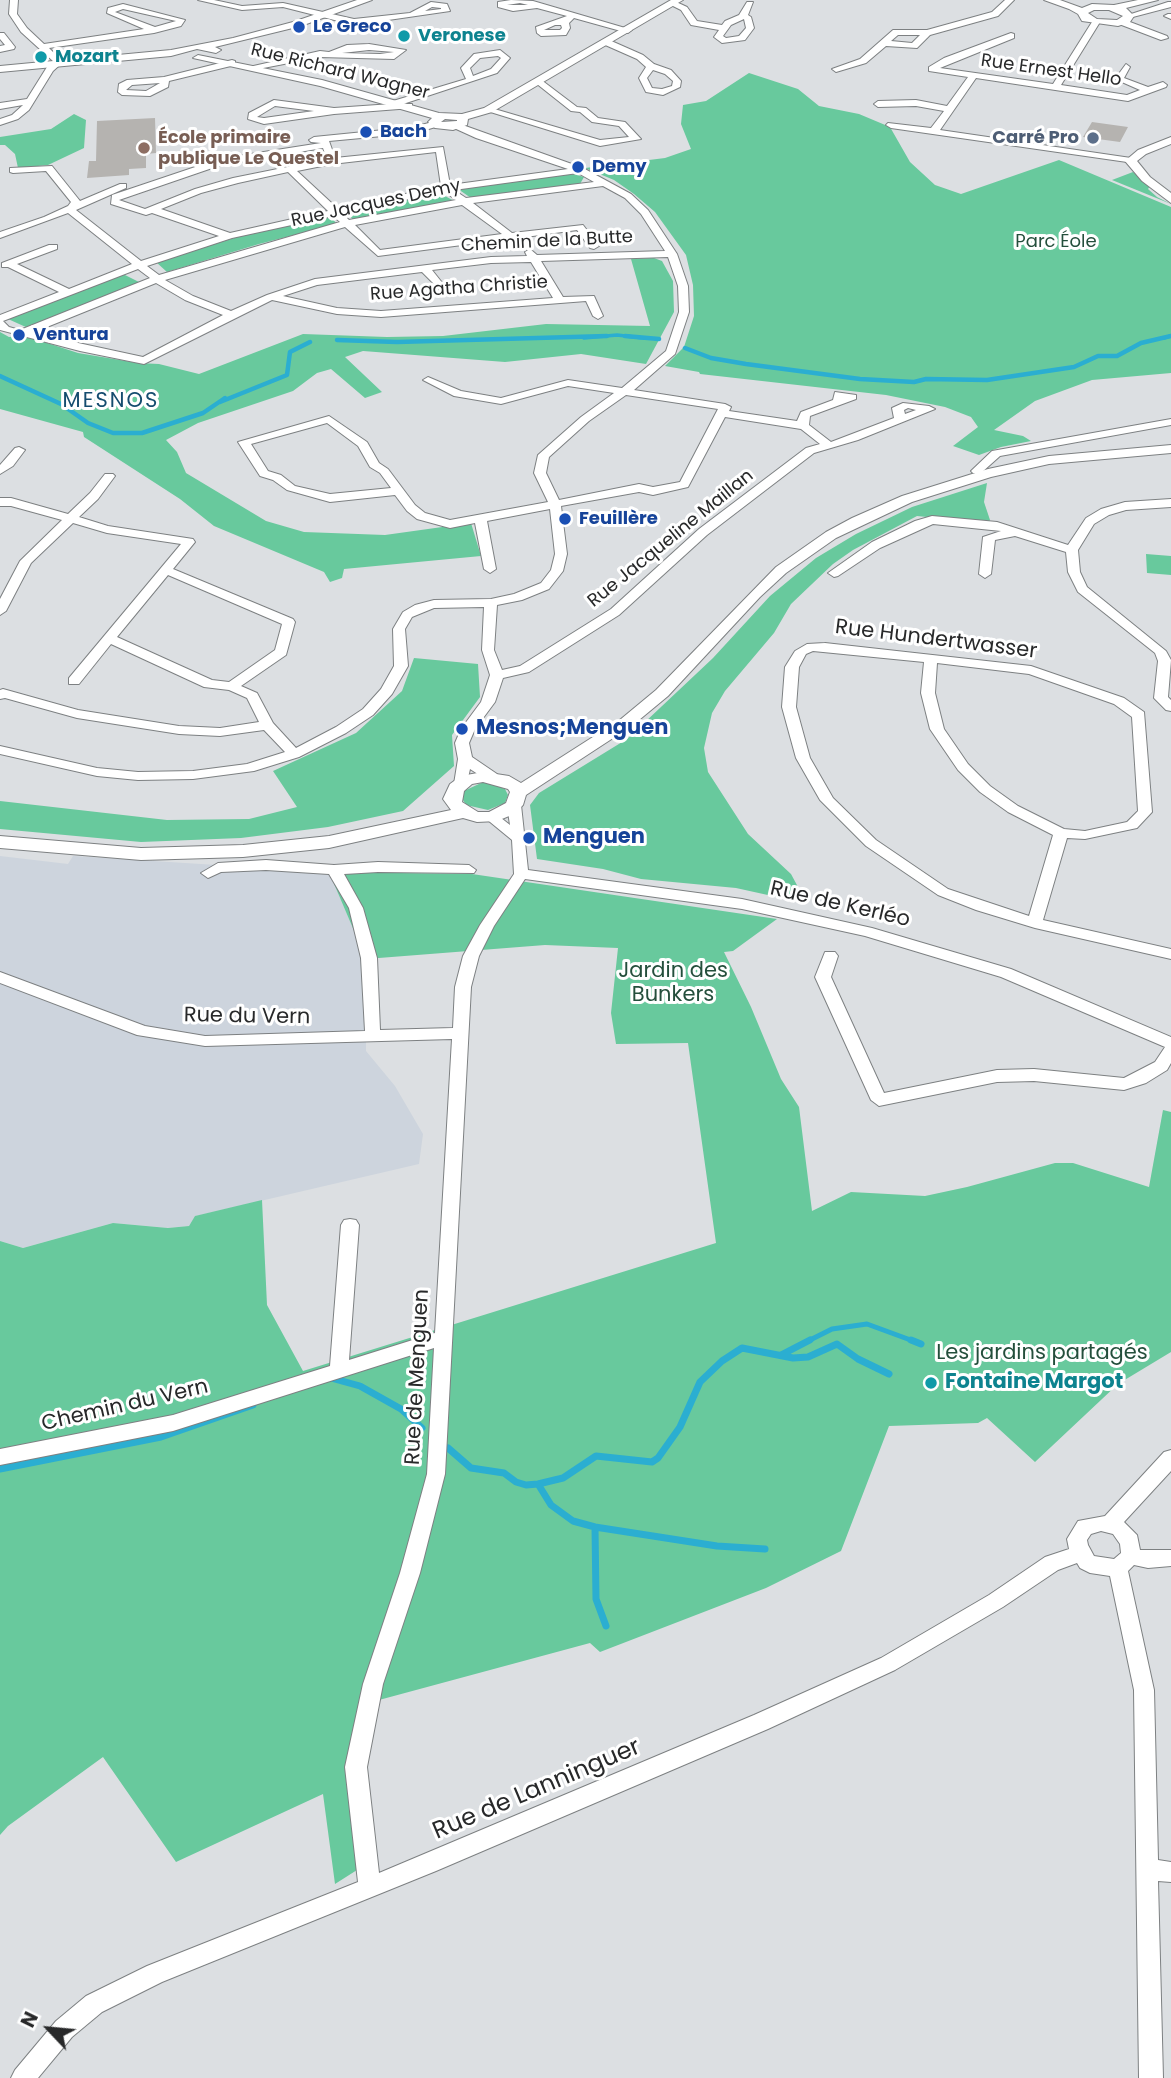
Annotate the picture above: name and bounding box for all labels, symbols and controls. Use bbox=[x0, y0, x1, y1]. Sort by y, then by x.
place label: Le Greco bbox=[313, 16, 391, 38]
marker: Le Greco bbox=[291, 19, 307, 35]
place label: Veronese bbox=[418, 25, 506, 47]
marker: Veronese bbox=[396, 28, 412, 44]
street label: Rue Richard Wagner bbox=[248, 39, 432, 105]
place label: Mozart bbox=[55, 46, 119, 68]
marker: Mozart bbox=[33, 49, 49, 65]
street label: Rue Ernest Hello bbox=[979, 50, 1123, 92]
place label: Bach bbox=[380, 121, 427, 143]
marker: Bach bbox=[358, 124, 374, 140]
place label: École primaire publique Le Questel bbox=[158, 127, 339, 170]
place label: Carré Pro bbox=[992, 127, 1079, 149]
marker: Carré Pro bbox=[1085, 130, 1101, 146]
marker: École primaire publique Le Questel bbox=[136, 140, 152, 156]
place label: Demy bbox=[592, 156, 647, 178]
marker: Demy bbox=[570, 159, 586, 175]
street label: Rue Jacques Demy bbox=[289, 175, 463, 233]
street label: Chemin de la Butte bbox=[460, 227, 634, 257]
park label: Parc Éole bbox=[1015, 231, 1097, 253]
street label: Rue Agatha Christie bbox=[369, 272, 549, 306]
place label: Ventura bbox=[33, 324, 109, 346]
marker: Ventura bbox=[11, 327, 27, 343]
district label: MESNOS bbox=[63, 389, 159, 415]
street label: Rue Jacqueline Maillan bbox=[584, 466, 758, 612]
place label: Feuillère bbox=[579, 508, 658, 530]
marker: Feuillère bbox=[557, 511, 573, 527]
street label: Rue Hundertwasser bbox=[834, 615, 1038, 665]
place label: Mesnos;Menguen bbox=[476, 716, 668, 742]
marker: Mesnos;Menguen bbox=[454, 721, 470, 737]
place label: Menguen bbox=[543, 825, 645, 851]
marker: Menguen bbox=[521, 830, 537, 846]
street label: Rue de Kerléo bbox=[768, 877, 912, 933]
park label: Jardin des Bunkers bbox=[618, 959, 728, 1009]
street label: Rue du Vern bbox=[184, 1003, 310, 1031]
street label: Rue de Menguen bbox=[401, 1288, 435, 1466]
park label: Les jardins partagés bbox=[936, 1341, 1148, 1367]
place label: Fontaine Margot bbox=[945, 1370, 1123, 1396]
street label: Chemin du Vern bbox=[39, 1375, 211, 1437]
marker: Fontaine Margot bbox=[923, 1375, 939, 1391]
street label: Rue de Lanninguer bbox=[429, 1733, 645, 1847]
north arrow bbox=[14, 1994, 84, 2064]
text: N bbox=[14, 2007, 45, 2032]

